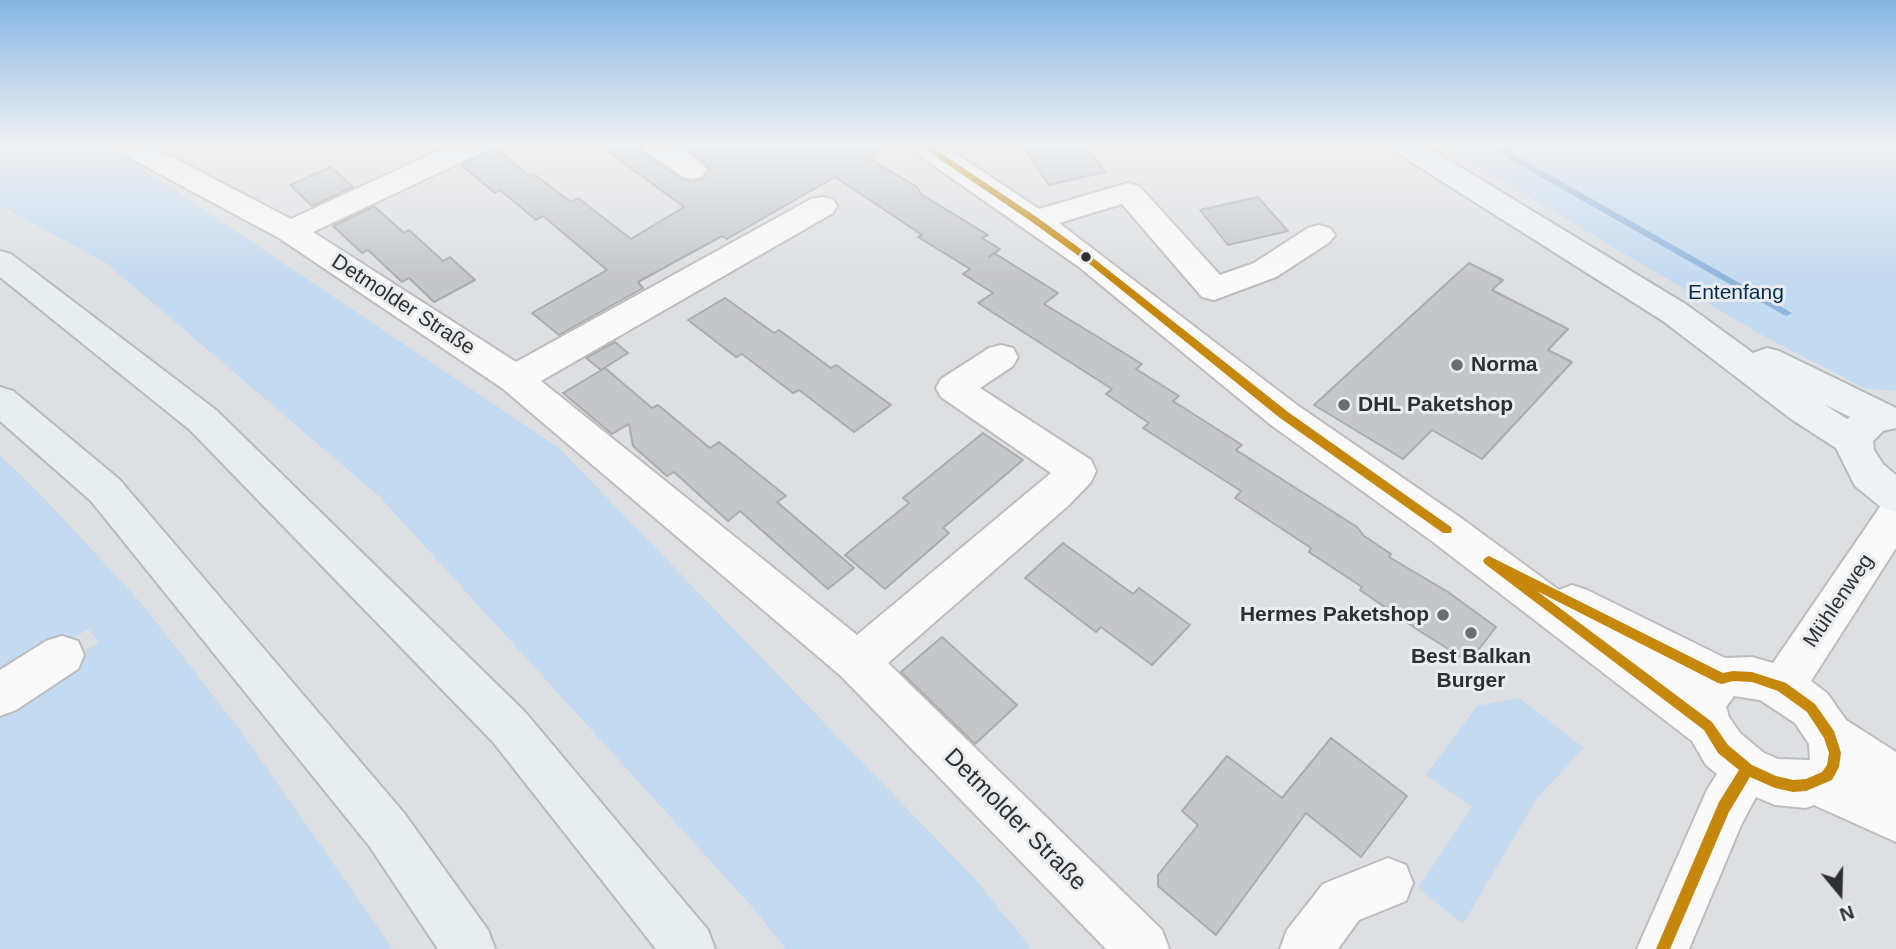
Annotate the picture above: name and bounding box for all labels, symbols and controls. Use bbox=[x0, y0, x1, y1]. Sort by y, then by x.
street label: Detmolder Straße bbox=[327, 249, 479, 361]
unlabelled marker bbox=[1079, 250, 1093, 264]
park label: Entenfang bbox=[1688, 280, 1784, 306]
place label: Norma bbox=[1471, 352, 1538, 378]
marker: Norma bbox=[1449, 357, 1465, 373]
place label: DHL Paketshop bbox=[1358, 392, 1513, 418]
marker: DHL Paketshop bbox=[1336, 397, 1352, 413]
street label: Mühlenweg bbox=[1799, 549, 1879, 653]
place label: Hermes Paketshop bbox=[1240, 602, 1429, 628]
marker: Hermes Paketshop bbox=[1435, 607, 1451, 623]
marker: Best Balkan Burger bbox=[1463, 625, 1479, 641]
place label: Best Balkan Burger bbox=[1411, 644, 1531, 694]
street label: Detmolder Straße bbox=[938, 743, 1092, 897]
north arrow bbox=[1805, 858, 1875, 928]
text: N bbox=[1837, 901, 1857, 925]

